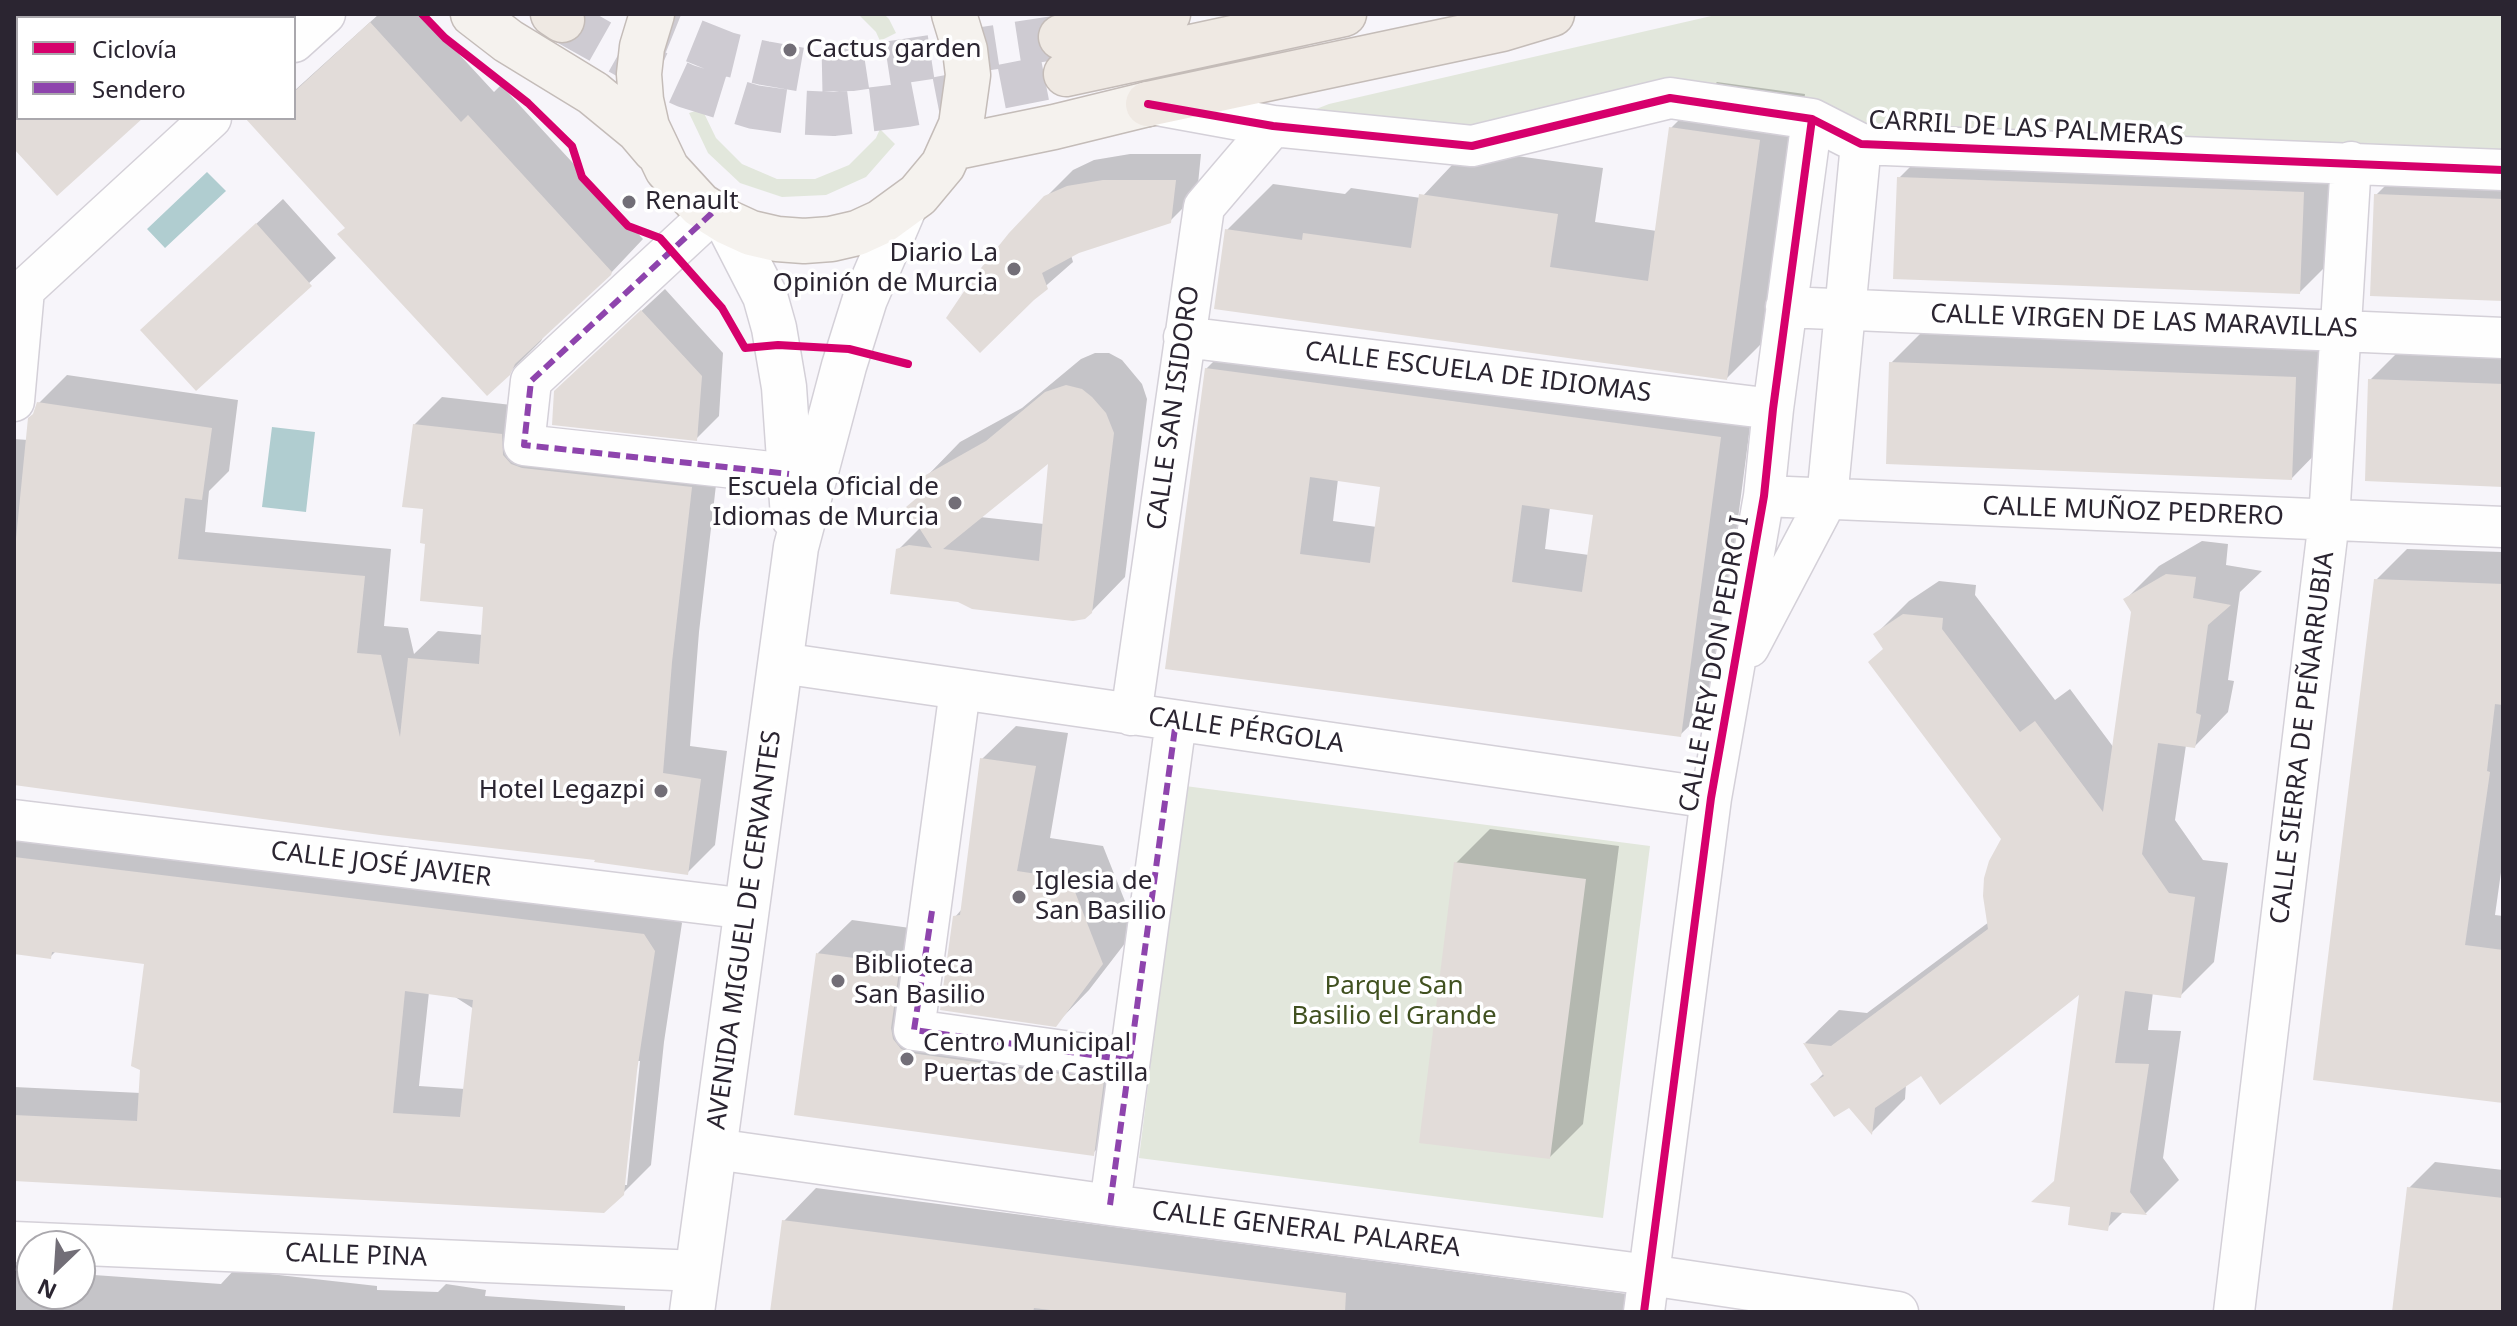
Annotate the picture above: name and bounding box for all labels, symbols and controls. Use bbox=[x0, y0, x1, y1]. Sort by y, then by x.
legend bbox=[16, 16, 296, 120]
text: Ciclovía bbox=[92, 32, 177, 65]
place label: Cactus garden bbox=[806, 34, 982, 66]
marker: Cactus garden bbox=[781, 41, 799, 59]
text: Sendero bbox=[92, 72, 186, 105]
street label: CARRIL DE LAS PALMERAS bbox=[1867, 105, 2185, 153]
place label: Renault bbox=[645, 186, 739, 218]
marker: Renault bbox=[620, 193, 638, 211]
place label: Diario La Opinión de Murcia bbox=[773, 238, 998, 300]
marker: Diario La Opinión de Murcia bbox=[1005, 260, 1023, 278]
street label: CALLE SAN ISIDORO bbox=[1141, 284, 1207, 532]
street label: CALLE VIRGEN DE LAS MARAVILLAS bbox=[1930, 299, 2358, 345]
street label: CALLE ESCUELA DE IDIOMAS bbox=[1303, 336, 1653, 410]
place label: Escuela Oficial de Idiomas de Murcia bbox=[713, 472, 939, 534]
street label: CALLE MUÑOZ PEDRERO bbox=[1982, 491, 2284, 533]
marker: Escuela Oficial de Idiomas de Murcia bbox=[946, 494, 964, 512]
street label: CALLE REY DON PEDRO I bbox=[1674, 513, 1756, 815]
street label: CALLE SIERRA DE PEÑARRUBIA bbox=[2265, 550, 2341, 926]
street label: CALLE PÉRGOLA bbox=[1146, 702, 1346, 760]
street label: AVENIDA MIGUEL DE CERVANTES bbox=[702, 728, 788, 1132]
place label: Hotel Legazpi bbox=[479, 775, 645, 807]
marker: Hotel Legazpi bbox=[652, 782, 670, 800]
street label: CALLE JOSÉ JAVIER bbox=[269, 836, 493, 894]
place label: Iglesia de San Basilio bbox=[1035, 866, 1166, 928]
marker: Iglesia de San Basilio bbox=[1010, 888, 1028, 906]
place label: Biblioteca San Basilio bbox=[854, 950, 985, 1012]
park label: Parque San Basilio el Grande bbox=[1291, 971, 1497, 1032]
marker: Biblioteca San Basilio bbox=[829, 972, 847, 990]
place label: Centro Municipal Puertas de Castilla bbox=[923, 1028, 1148, 1090]
marker: Centro Municipal Puertas de Castilla bbox=[898, 1050, 916, 1068]
street label: CALLE GENERAL PALAREA bbox=[1150, 1196, 1462, 1264]
north arrow bbox=[16, 1230, 96, 1310]
street label: CALLE PINA bbox=[284, 1238, 428, 1274]
text: N bbox=[32, 1273, 61, 1307]

